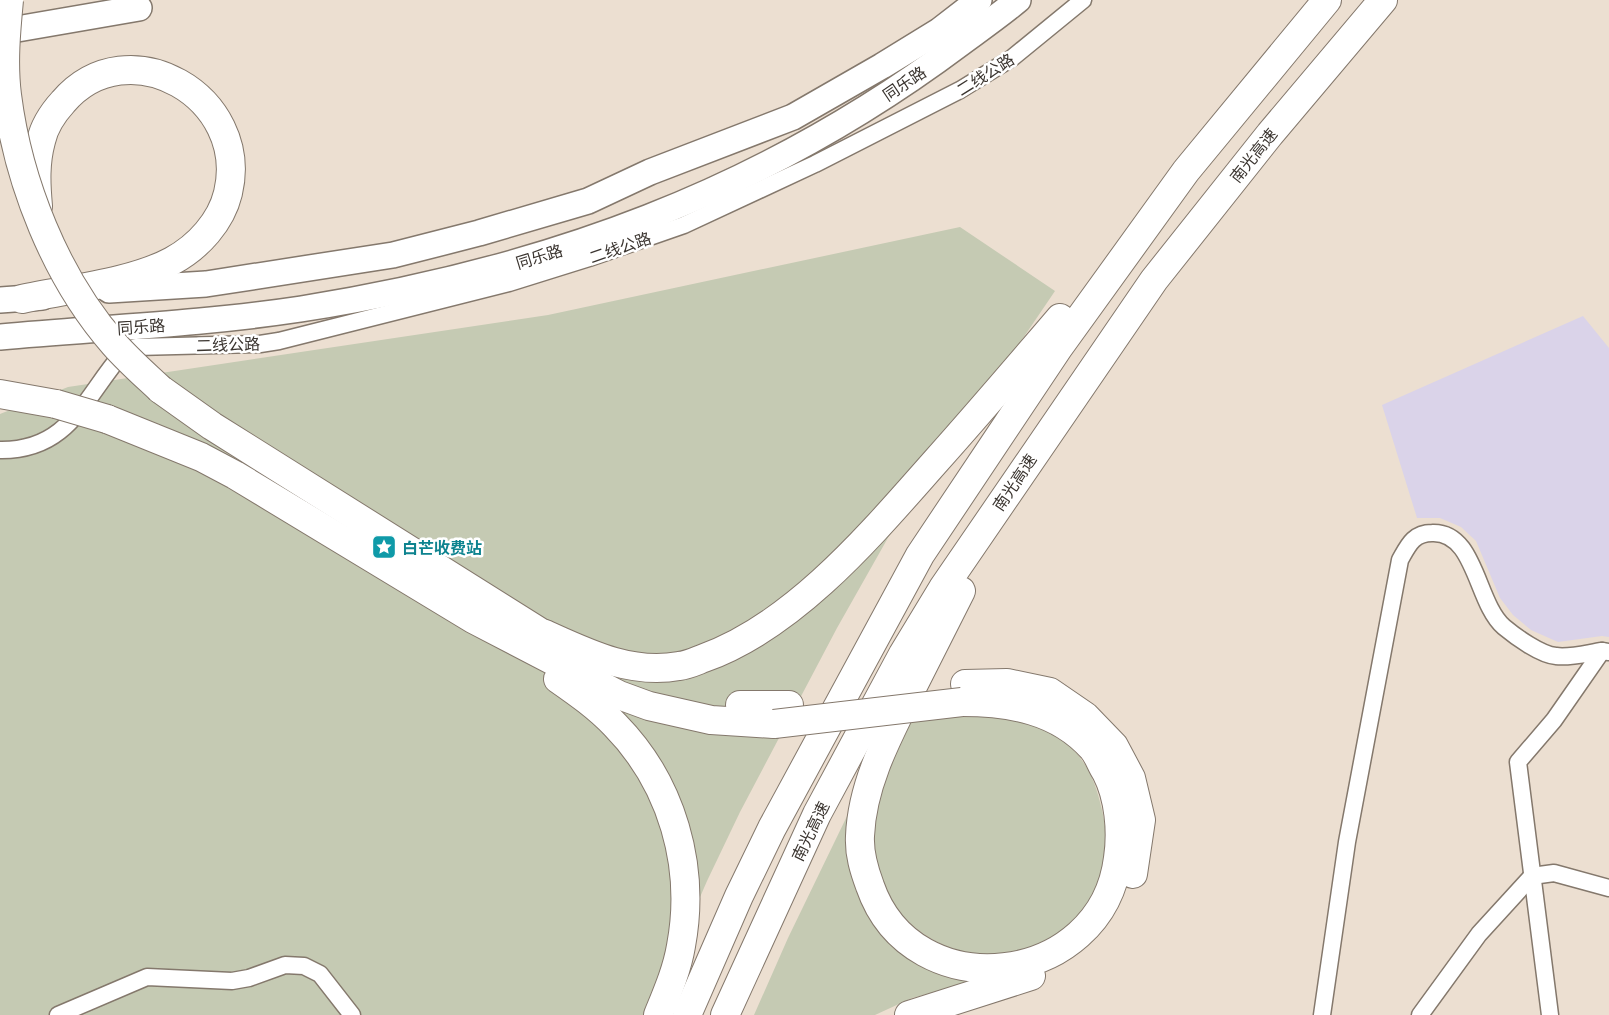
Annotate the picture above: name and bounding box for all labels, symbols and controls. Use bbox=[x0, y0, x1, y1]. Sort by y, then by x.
street label: 二线公路 bbox=[953, 49, 1017, 99]
street label: 同乐路 bbox=[879, 62, 929, 104]
street label: 南光高速 bbox=[1225, 124, 1281, 186]
street label: 二线公路 bbox=[587, 228, 653, 266]
street label: 同乐路 bbox=[513, 240, 565, 272]
street label: 同乐路 bbox=[116, 315, 166, 337]
street label: 二线公路 bbox=[196, 333, 260, 355]
street label: 南光高速 bbox=[988, 450, 1040, 514]
place icon: 白芒收费站 bbox=[371, 534, 397, 560]
place label: 白芒收费站 bbox=[402, 538, 482, 557]
street label: 南光高速 bbox=[787, 798, 833, 864]

